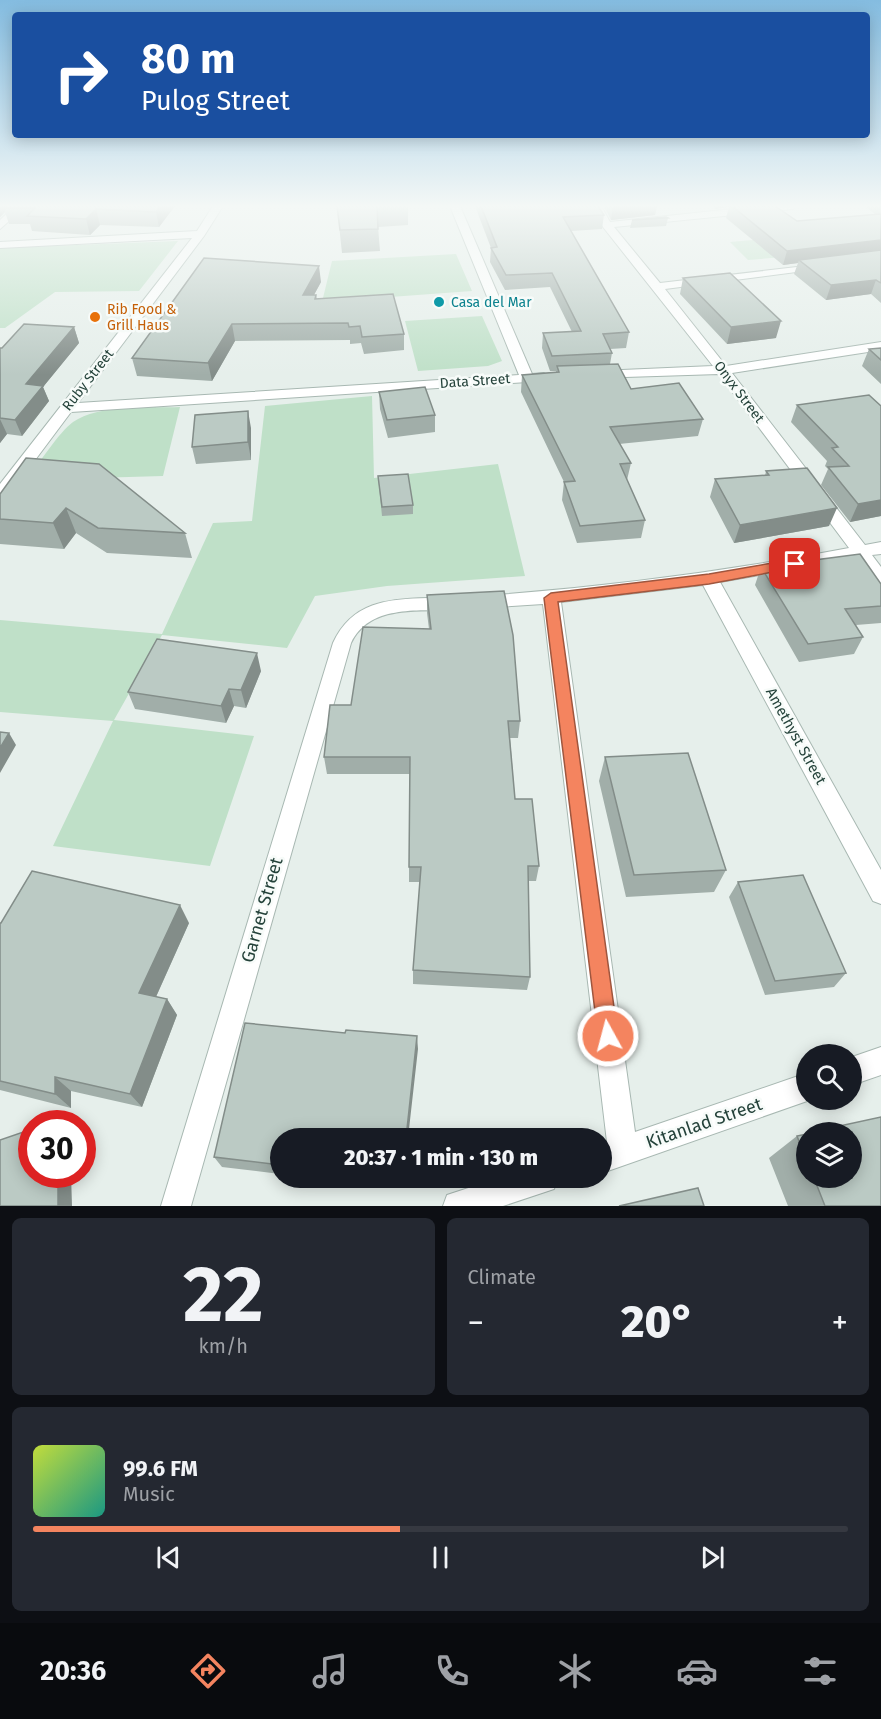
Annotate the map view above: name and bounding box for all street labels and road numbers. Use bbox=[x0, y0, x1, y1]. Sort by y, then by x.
street label: Ruby Street bbox=[59, 345, 118, 414]
street label: Onyx Street bbox=[710, 358, 768, 427]
street label: Data Street bbox=[439, 370, 512, 392]
street label: Amethyst Street bbox=[762, 684, 830, 788]
street label: Garnet Street bbox=[236, 854, 288, 965]
street label: Kitanlad Street bbox=[643, 1093, 766, 1153]

